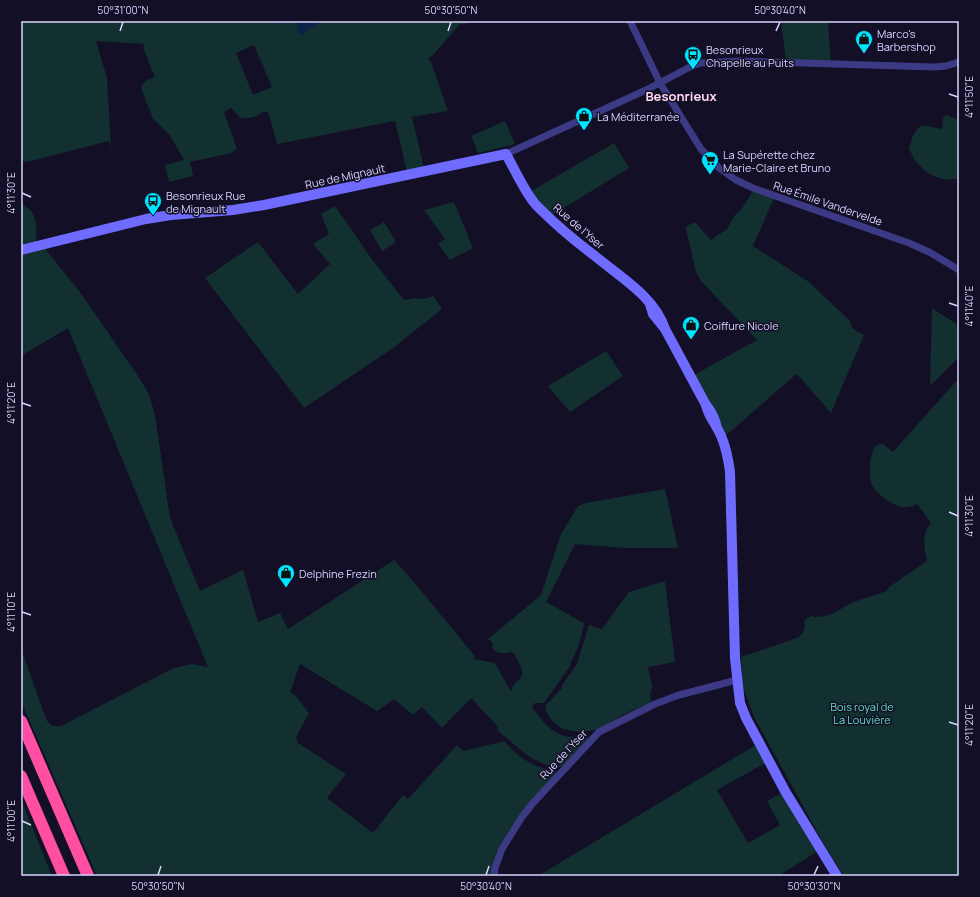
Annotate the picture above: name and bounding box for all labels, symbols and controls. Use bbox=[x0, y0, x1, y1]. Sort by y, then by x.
text: 50°31'00"N bbox=[98, 3, 149, 17]
text: 50°30'50"N bbox=[425, 3, 478, 17]
text: 50°30'40"N bbox=[754, 3, 806, 17]
place label: Marco's Barbershop bbox=[877, 26, 936, 54]
shop icon: Marco's Barbershop bbox=[854, 29, 874, 54]
place label: Besonrieux Chapelle au Puits bbox=[706, 42, 794, 70]
bus stop icon: Besonrieux Chapelle au Puits bbox=[683, 45, 703, 70]
text: 4°11'50"E bbox=[962, 76, 976, 118]
district label: Besonrieux bbox=[645, 87, 717, 105]
shop icon: La Méditerranée bbox=[574, 106, 594, 131]
place label: La Méditerranée bbox=[597, 109, 680, 124]
place label: La Supérette chez Marie-Claire et Bruno bbox=[723, 147, 831, 175]
supermarket icon: La Supérette chez Marie-Claire et Bruno bbox=[700, 150, 720, 175]
street label: Rue de Mignault bbox=[303, 160, 387, 192]
text: 4°11'30"E bbox=[4, 172, 18, 214]
street label: Rue Émile Vandervelde bbox=[771, 177, 885, 229]
place label: Besonrieux Rue de Mignault bbox=[166, 188, 246, 216]
bus stop icon: Besonrieux Rue de Mignault bbox=[143, 191, 163, 216]
street label: Rue de l'Yser bbox=[550, 200, 608, 252]
text: 4°11'40"E bbox=[962, 285, 976, 326]
shop icon: Coiffure Nicole bbox=[681, 315, 701, 340]
place label: Coiffure Nicole bbox=[704, 318, 779, 333]
text: 4°11'20"E bbox=[4, 382, 18, 424]
text: 4°11'30"E bbox=[962, 495, 976, 537]
shop icon: Delphine Frezin bbox=[276, 563, 296, 588]
place label: Delphine Frezin bbox=[299, 566, 377, 581]
text: 4°11'10"E bbox=[4, 592, 18, 632]
park label: Bois royal de La Louvière bbox=[830, 699, 894, 727]
text: 4°11'20"E bbox=[962, 704, 976, 746]
street label: Rue de l'Yser bbox=[536, 726, 590, 782]
text: 4°11'00"E bbox=[4, 800, 18, 842]
text: 50°30'50"N bbox=[132, 879, 185, 893]
text: 50°30'40"N bbox=[460, 879, 512, 893]
text: 50°30'30"N bbox=[788, 879, 840, 893]

